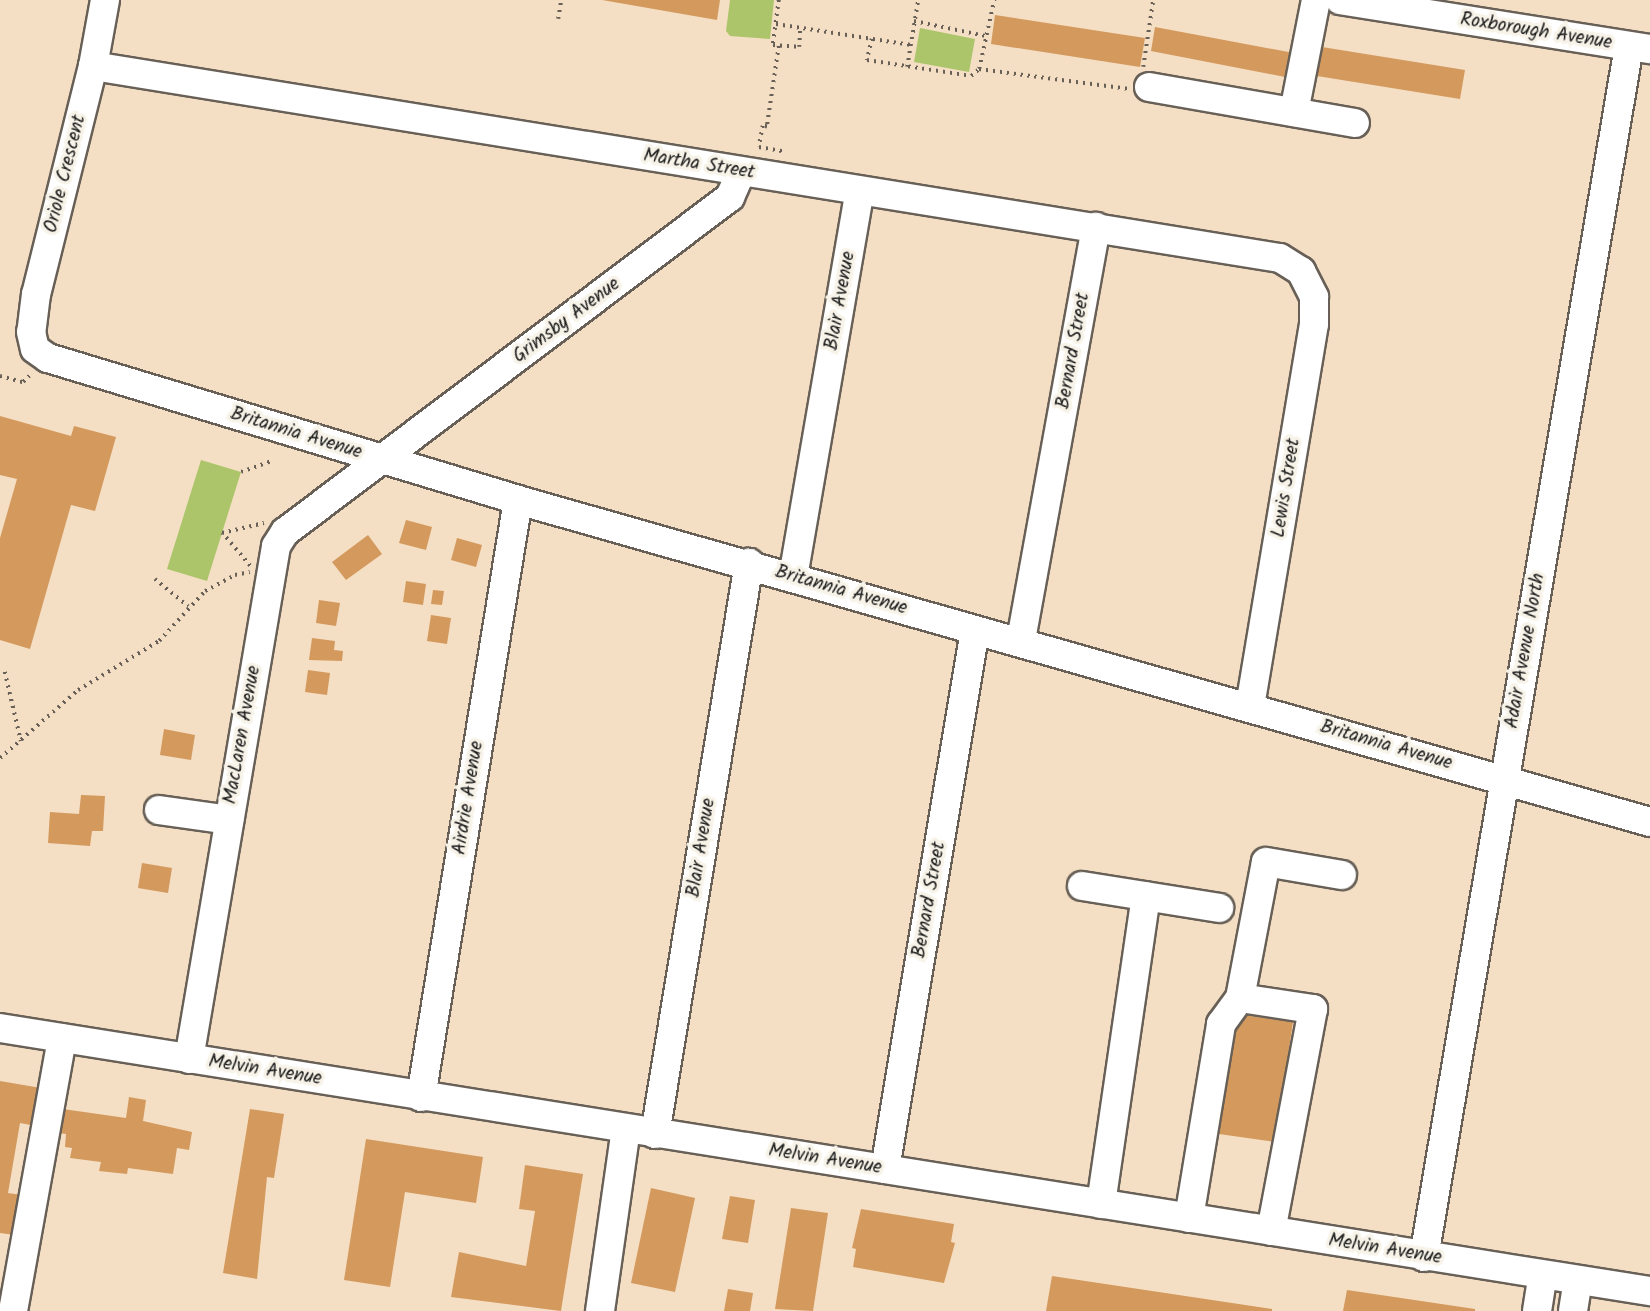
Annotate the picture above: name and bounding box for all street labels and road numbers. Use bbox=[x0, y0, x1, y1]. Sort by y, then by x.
street label: Roxborough Avenue bbox=[1459, 9, 1613, 55]
street label: Oriole Crescent bbox=[40, 113, 92, 235]
street label: Martha Street bbox=[642, 145, 756, 185]
street label: Blair Avenue bbox=[821, 250, 861, 352]
street label: Grimsby Avenue bbox=[509, 273, 625, 369]
street label: Bernard Street bbox=[1053, 291, 1095, 411]
street label: Britannia Avenue bbox=[227, 403, 365, 465]
street label: Lewis Street bbox=[1268, 437, 1306, 539]
street label: Britannia Avenue bbox=[772, 561, 910, 621]
street label: Adair Avenue North bbox=[1501, 572, 1551, 730]
street label: MacLaren Avenue bbox=[220, 664, 266, 806]
street label: Britannia Avenue bbox=[1317, 716, 1455, 776]
street label: Airdrie Avenue bbox=[449, 740, 489, 856]
street label: Blair Avenue bbox=[683, 797, 721, 899]
street label: Bernard Street bbox=[909, 840, 951, 960]
street label: Melvin Avenue bbox=[207, 1051, 323, 1091]
street label: Melvin Avenue bbox=[767, 1140, 883, 1180]
street label: Melvin Avenue bbox=[1327, 1230, 1443, 1270]

